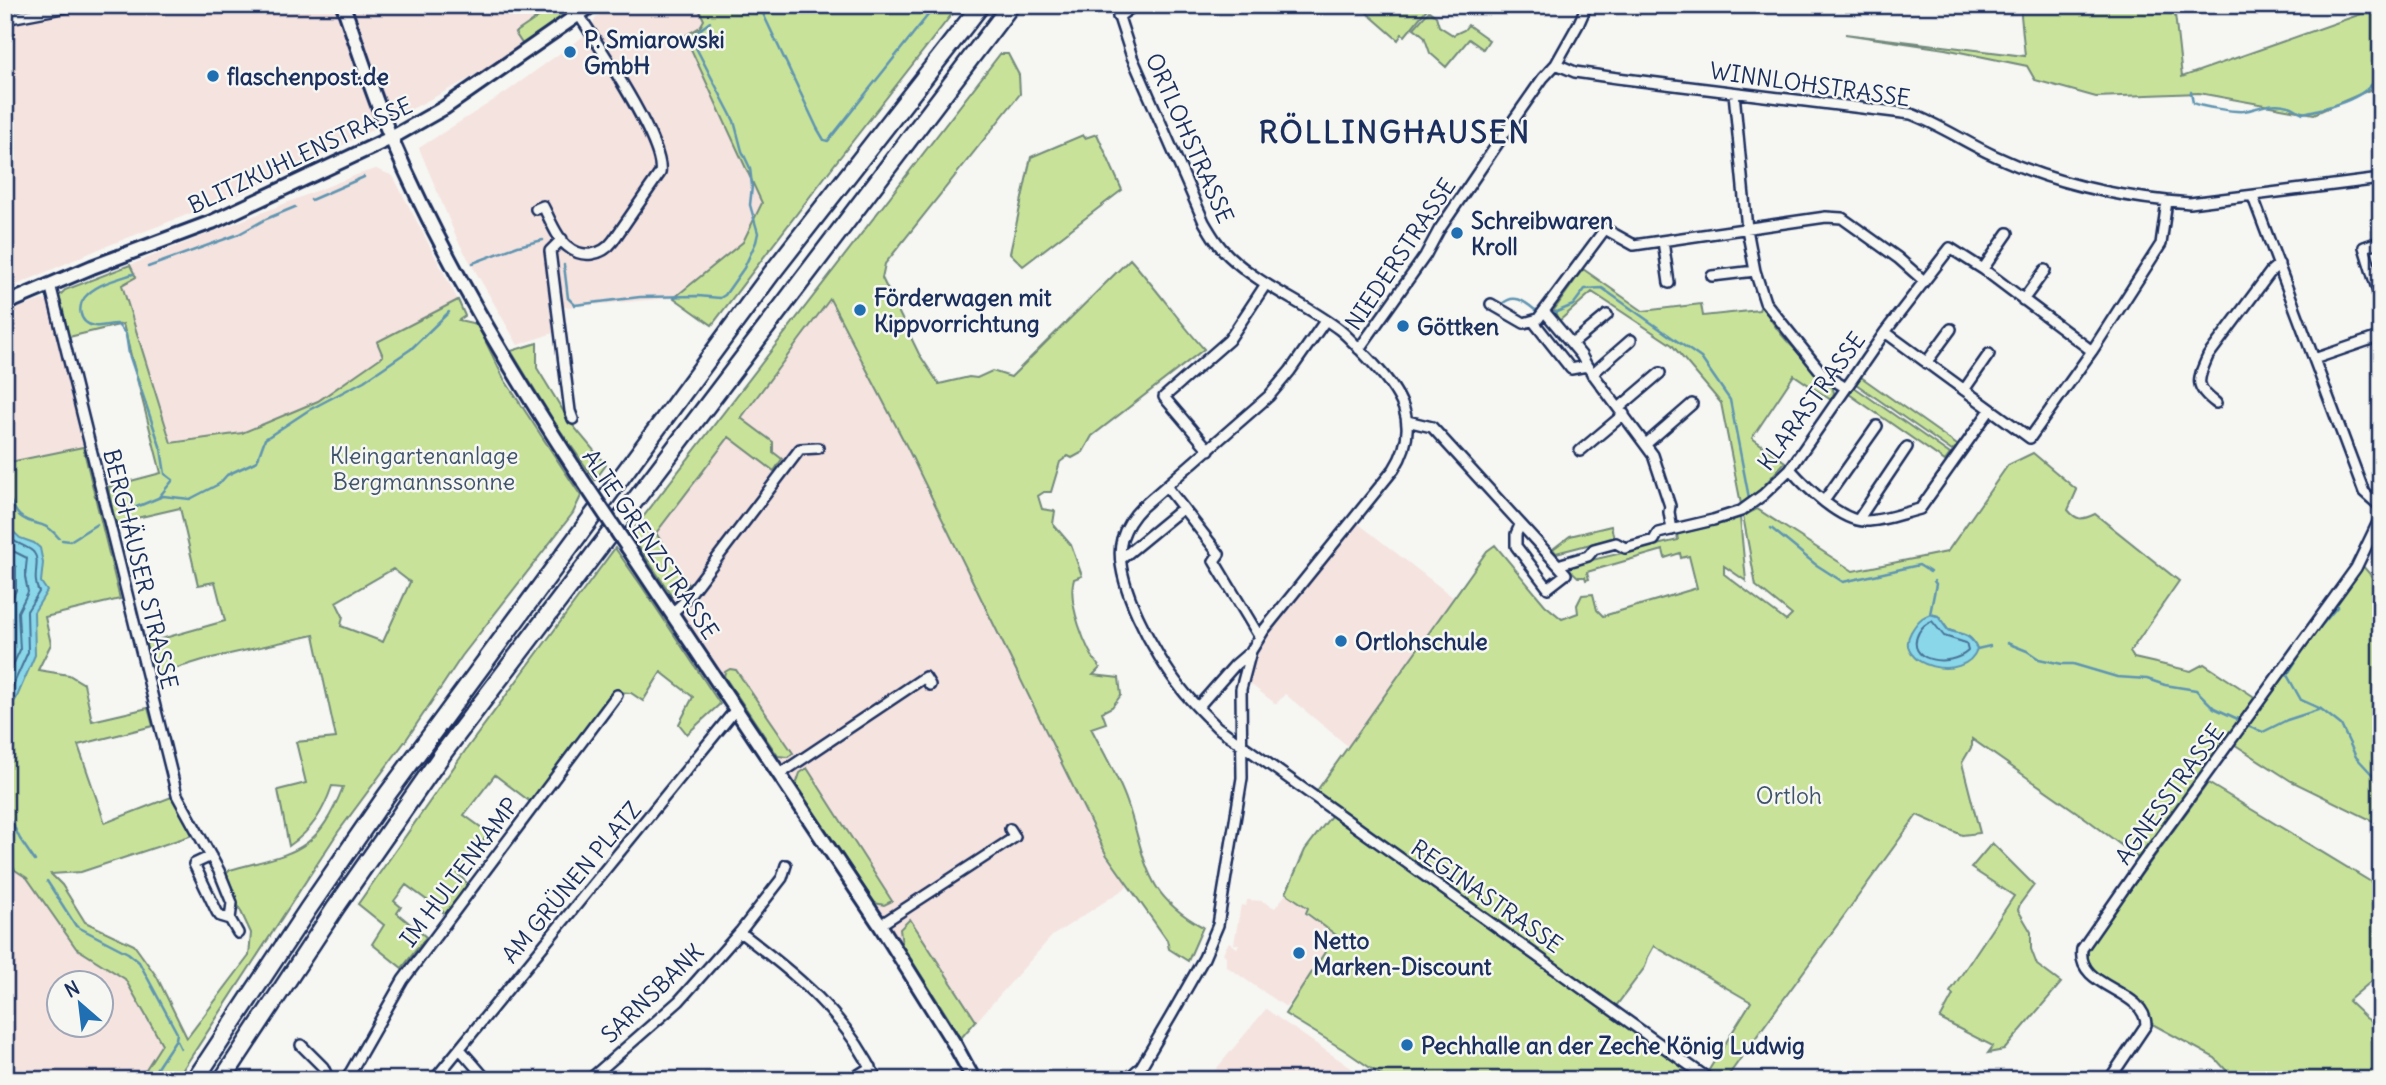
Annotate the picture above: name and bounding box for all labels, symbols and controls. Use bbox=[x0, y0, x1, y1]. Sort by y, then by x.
place label: P. Smiarowski GmbH bbox=[584, 25, 725, 80]
marker: P. Smiarowski GmbH bbox=[562, 44, 578, 60]
street label: ORTLOHSTRASSE bbox=[1139, 48, 1241, 228]
street label: WINNLOHSTRASSE bbox=[1708, 56, 1912, 112]
place label: flaschenpost.de bbox=[227, 62, 389, 91]
marker: flaschenpost.de bbox=[205, 68, 221, 84]
street label: BLITZKUHLENSTRASSE bbox=[183, 90, 417, 220]
district label: RÖLLINGHAUSEN bbox=[1259, 112, 1531, 151]
street label: NIEDERSTRASSE bbox=[1338, 172, 1462, 336]
place label: Schreibwaren Kroll bbox=[1471, 206, 1613, 261]
marker: Schreibwaren Kroll bbox=[1449, 225, 1465, 241]
place label: Förderwagen mit Kippvorrichtung bbox=[874, 283, 1052, 338]
marker: Förderwagen mit Kippvorrichtung bbox=[852, 302, 868, 318]
place label: Göttken bbox=[1417, 312, 1499, 341]
marker: Göttken bbox=[1395, 318, 1411, 334]
street label: KLARASTRASSE bbox=[1751, 326, 1871, 476]
park label: Kleingartenanlage Bergmannssonne bbox=[330, 441, 518, 496]
street label: ALTE GRENZSTRASSE bbox=[577, 443, 725, 645]
street label: BERGHÄUSER STRASSE bbox=[97, 446, 185, 692]
place label: Ortlohschule bbox=[1355, 627, 1488, 656]
marker: Ortlohschule bbox=[1333, 633, 1349, 649]
street label: AGNESSTRASSE bbox=[2108, 718, 2230, 870]
park label: Ortloh bbox=[1756, 781, 1822, 810]
street label: IM HULTENKAMP bbox=[393, 791, 525, 952]
street label: AM GRÜNEN PLATZ bbox=[495, 795, 647, 969]
street label: REGINASTRASSE bbox=[1406, 833, 1568, 959]
place label: Netto Marken-Discount bbox=[1313, 926, 1492, 981]
street label: SARNSBANK bbox=[595, 937, 709, 1049]
marker: Netto Marken-Discount bbox=[1291, 945, 1307, 961]
north arrow bbox=[46, 970, 116, 1040]
text: N bbox=[61, 975, 83, 1003]
place label: Pechhalle an der Zeche König Ludwig bbox=[1421, 1031, 1805, 1060]
marker: Pechhalle an der Zeche König Ludwig bbox=[1399, 1037, 1415, 1053]

